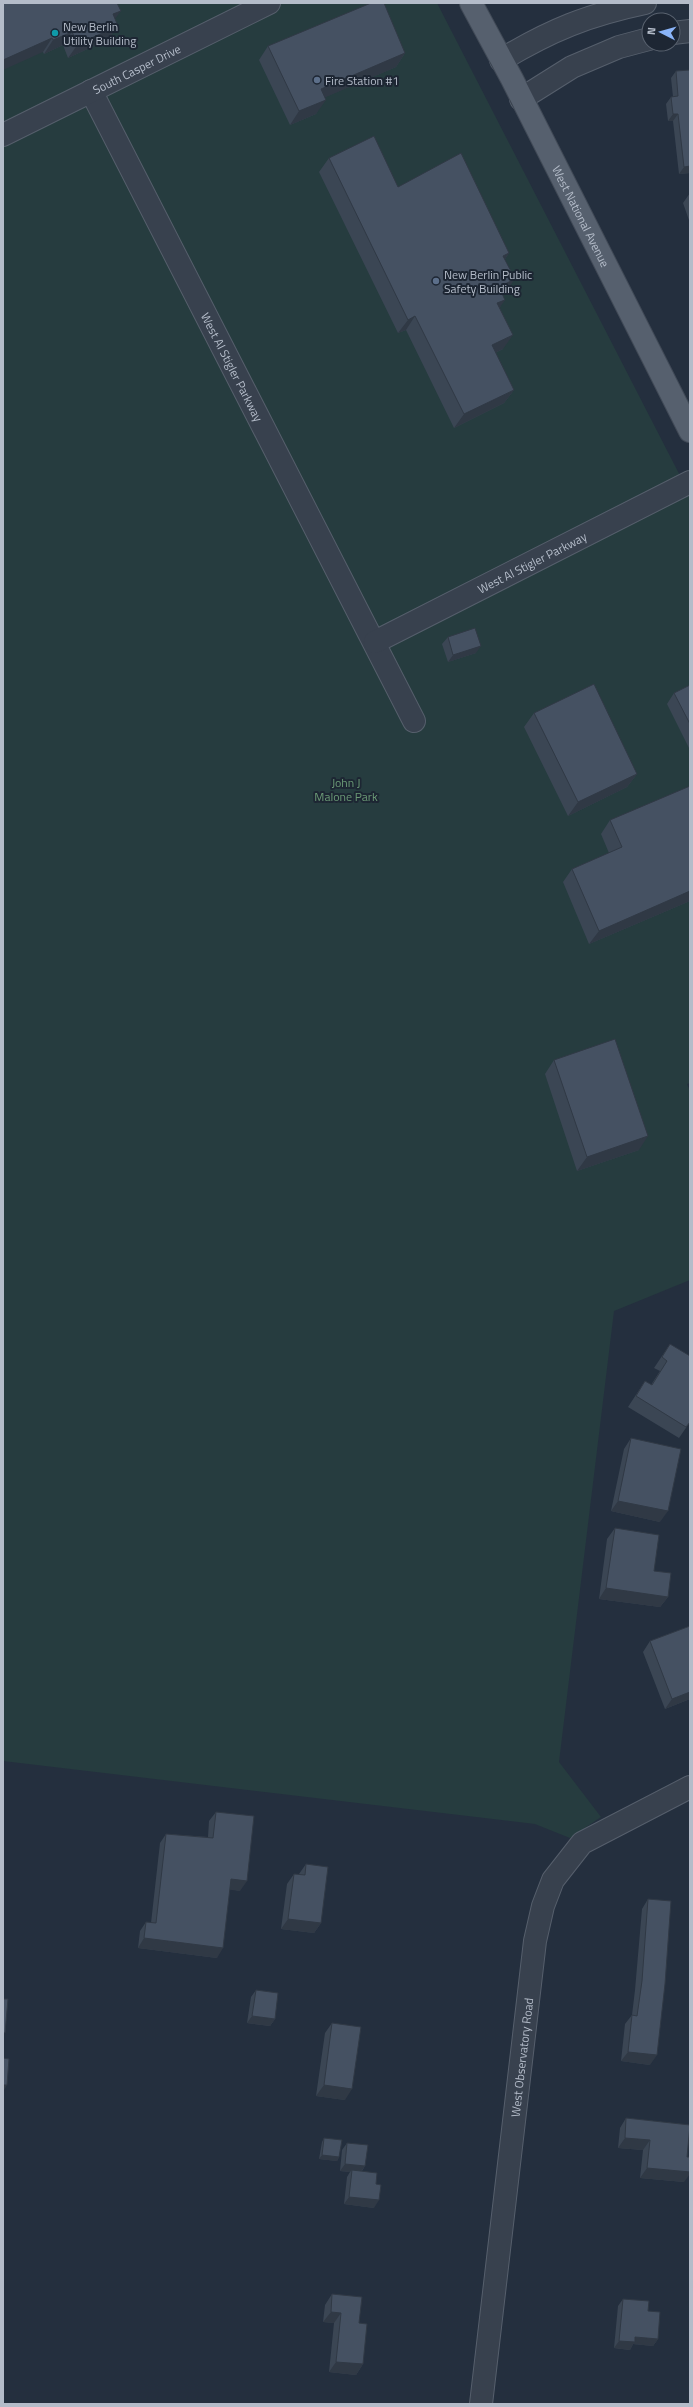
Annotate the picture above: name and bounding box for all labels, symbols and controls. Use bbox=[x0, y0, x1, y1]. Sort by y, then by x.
north arrow bbox=[641, 12, 681, 52]
place label: New Berlin Utility Building bbox=[63, 17, 136, 50]
text: N bbox=[643, 26, 659, 36]
marker: New Berlin Utility Building bbox=[50, 28, 60, 38]
street label: South Casper Drive bbox=[89, 39, 184, 99]
place label: Fire Station #1 bbox=[325, 71, 399, 90]
marker: Fire Station #1 bbox=[312, 75, 322, 85]
street label: West National Avenue bbox=[548, 162, 615, 270]
place label: New Berlin Public Safety Building bbox=[444, 265, 532, 298]
marker: New Berlin Public Safety Building bbox=[431, 276, 441, 286]
street label: West Al Stigler Parkway bbox=[197, 309, 268, 425]
street label: West Al Stigler Parkway bbox=[474, 526, 590, 598]
park label: John J Malone Park bbox=[314, 773, 378, 806]
street label: West Observatory Road bbox=[505, 1997, 538, 2118]

